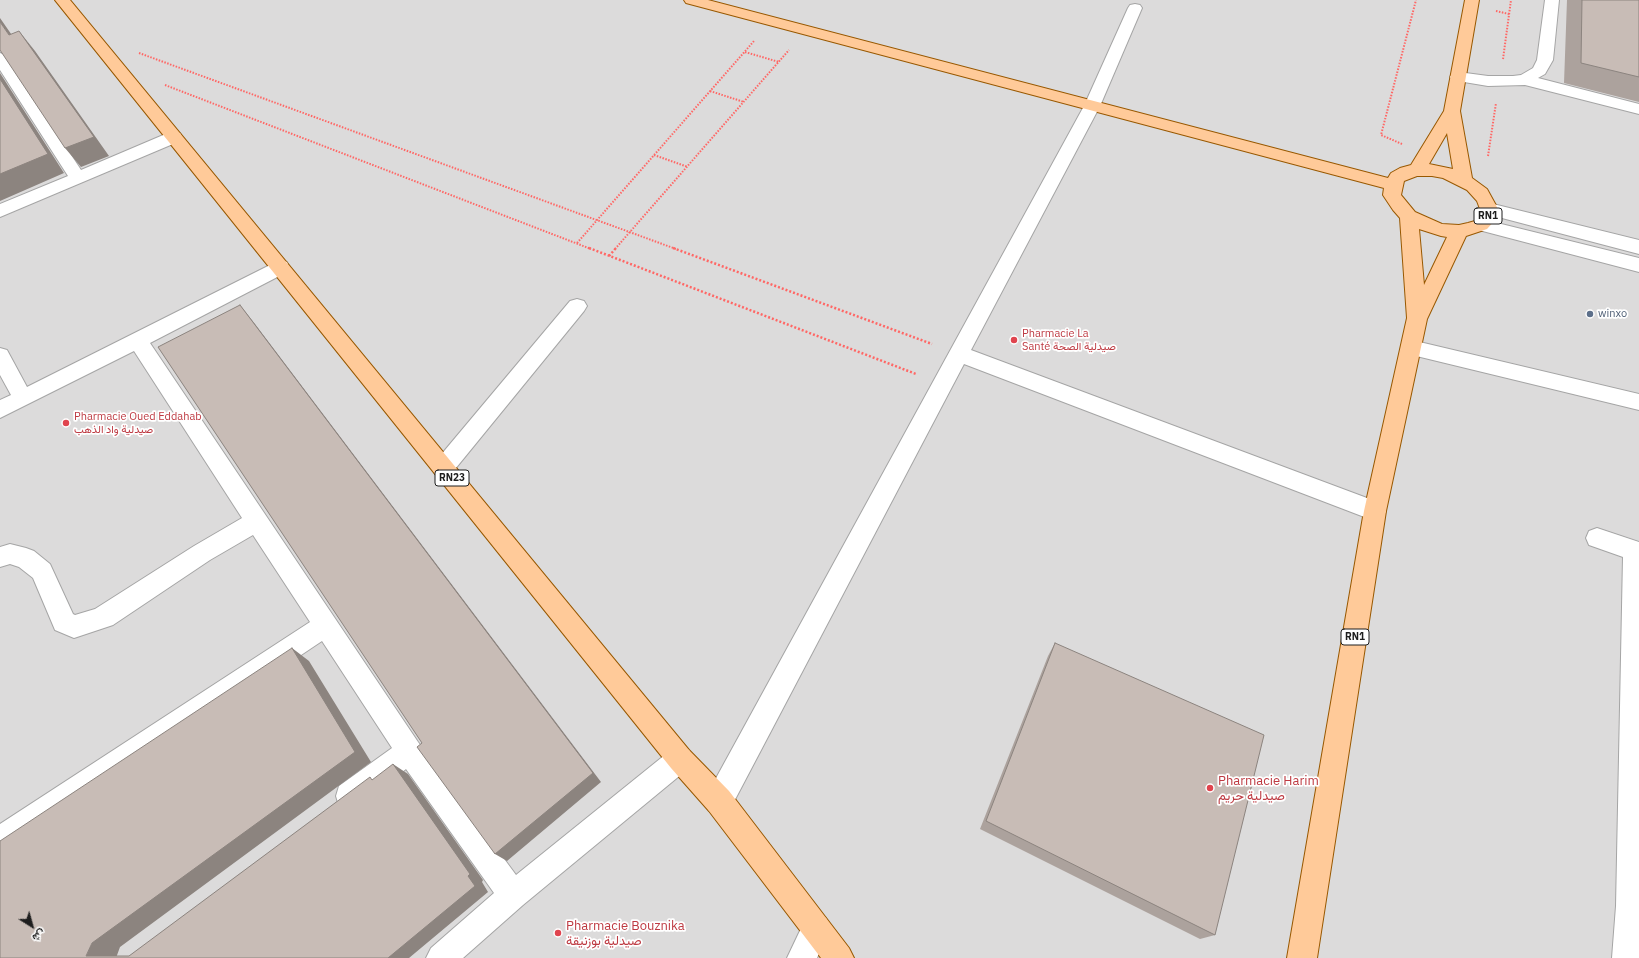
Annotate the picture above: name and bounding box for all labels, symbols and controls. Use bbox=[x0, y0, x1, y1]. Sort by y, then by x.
road number: RN1 bbox=[1474, 208, 1502, 224]
place label: winxo bbox=[1598, 307, 1627, 321]
marker: winxo bbox=[1585, 309, 1595, 319]
place label: Pharmacie La Santé صيدلية الصحة bbox=[1022, 327, 1116, 353]
marker: Pharmacie La Santé صيدلية الصحة bbox=[1009, 335, 1019, 345]
place label: Pharmacie Oued Eddahab صيدلية واد الذهب bbox=[74, 410, 202, 436]
marker: Pharmacie Oued Eddahab صيدلية واد الذهب bbox=[61, 418, 71, 428]
road number: RN23 bbox=[435, 470, 469, 486]
road number: RN1 bbox=[1341, 629, 1369, 645]
place label: Pharmacie Harim صيدلية حريم bbox=[1218, 773, 1319, 804]
marker: Pharmacie Harim صيدلية حريم bbox=[1205, 783, 1215, 793]
north arrow bbox=[12, 906, 52, 946]
place label: Pharmacie Bouznika صيدلية بوزنيقة bbox=[566, 918, 685, 949]
text: ش bbox=[30, 926, 49, 945]
marker: Pharmacie Bouznika صيدلية بوزنيقة bbox=[553, 928, 563, 938]

